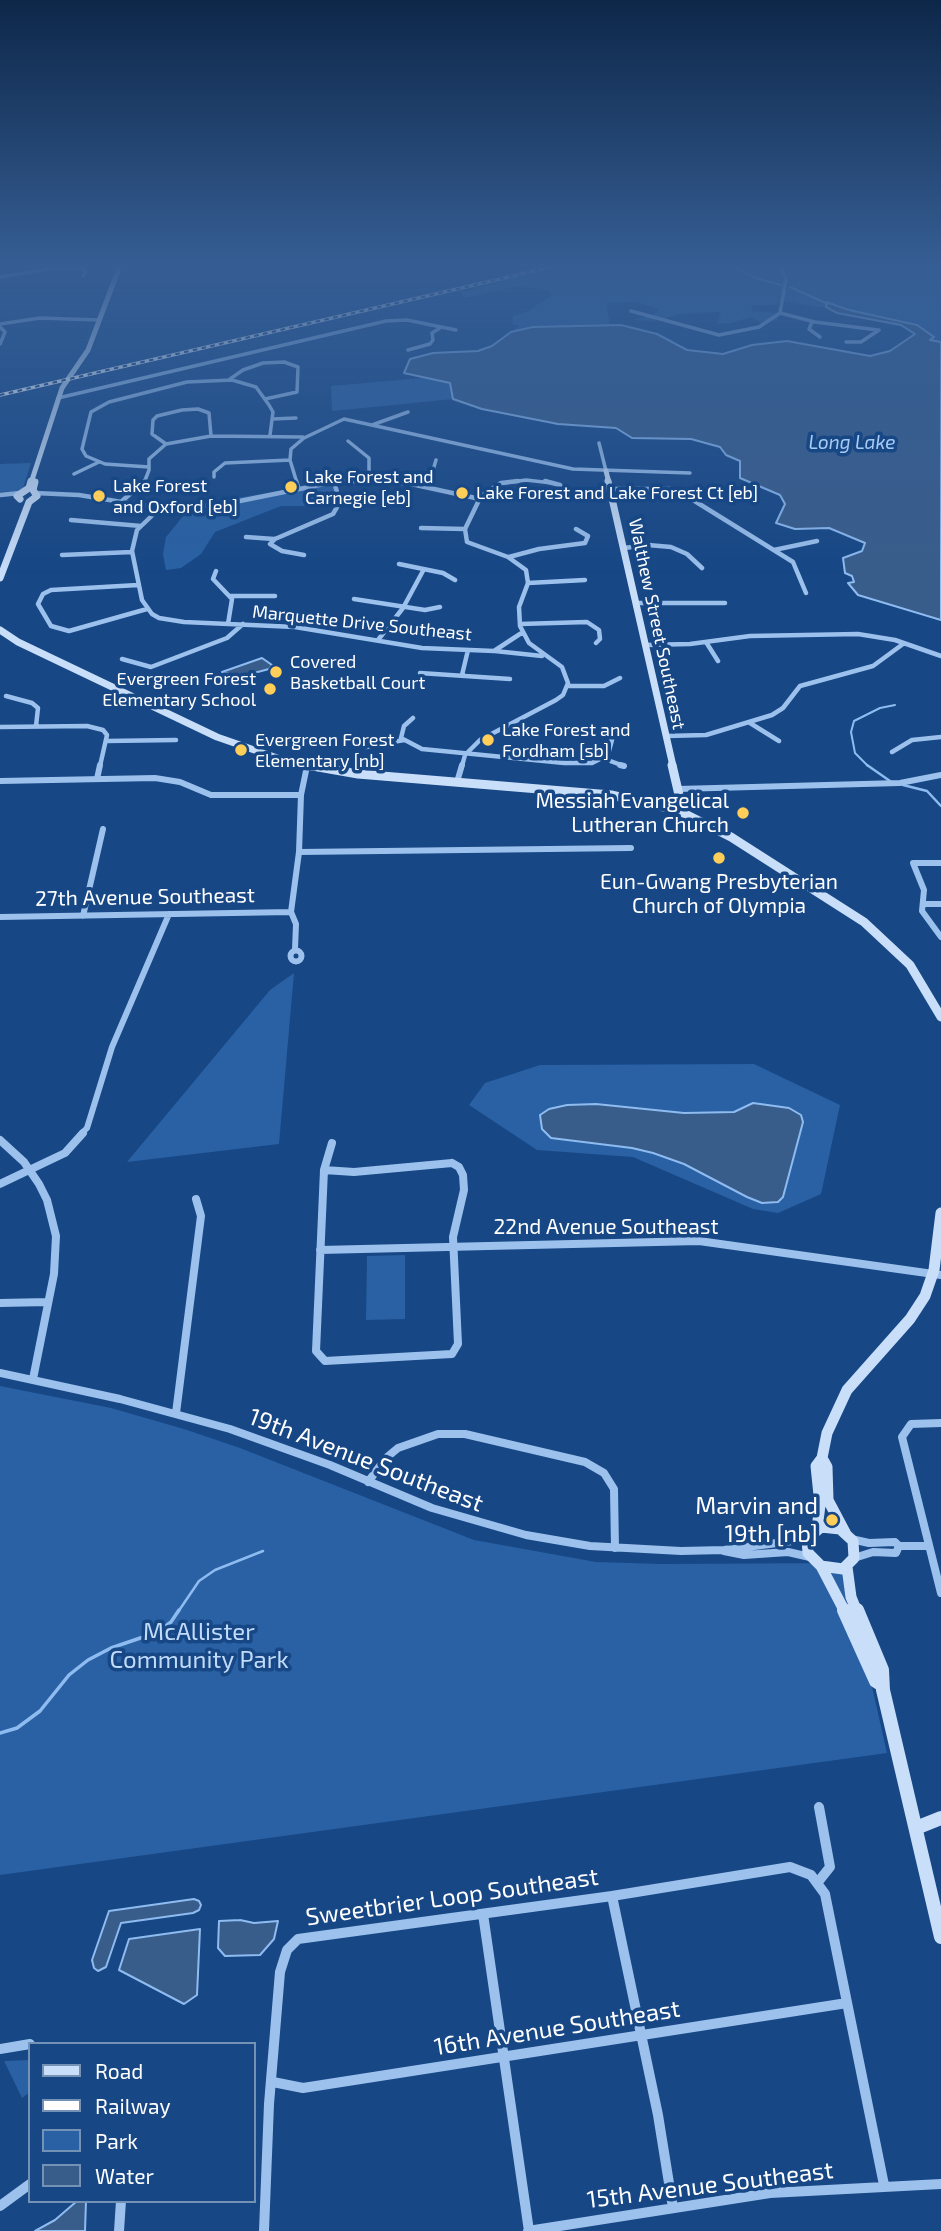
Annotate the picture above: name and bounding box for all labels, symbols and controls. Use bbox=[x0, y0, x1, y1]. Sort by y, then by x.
water label: Long Lake bbox=[809, 432, 895, 454]
place label: Lake Forest and Carnegie [eb] bbox=[305, 466, 434, 508]
place label: Lake Forest and Oxford [eb] bbox=[113, 475, 238, 518]
marker: Lake Forest and Carnegie [eb] bbox=[283, 479, 299, 495]
place label: Lake Forest and Lake Forest Ct [eb] bbox=[476, 482, 758, 504]
marker: Lake Forest and Lake Forest Ct [eb] bbox=[454, 485, 470, 501]
marker: Lake Forest and Oxford [eb] bbox=[91, 488, 107, 504]
street label: Walthew Street Southeast bbox=[624, 516, 690, 732]
street label: Marquette Drive Southeast bbox=[251, 601, 473, 645]
place label: Covered Basketball Court bbox=[290, 651, 425, 694]
marker: Covered Basketball Court bbox=[268, 664, 284, 680]
place label: Evergreen Forest Elementary School bbox=[102, 668, 256, 710]
marker: Evergreen Forest Elementary School bbox=[262, 681, 278, 697]
place label: Lake Forest and Fordham [sb] bbox=[502, 719, 631, 762]
place label: Evergreen Forest Elementary [nb] bbox=[255, 729, 394, 772]
marker: Lake Forest and Fordham [sb] bbox=[480, 732, 496, 748]
marker: Evergreen Forest Elementary [nb] bbox=[233, 742, 249, 758]
place label: Messiah Evangelical Lutheran Church bbox=[535, 788, 729, 838]
marker: Messiah Evangelical Lutheran Church bbox=[735, 805, 751, 821]
marker: Eun-Gwang Presbyterian Church of Olympia bbox=[711, 850, 727, 866]
place label: Eun-Gwang Presbyterian Church of Olympia bbox=[600, 869, 838, 919]
street label: 27th Avenue Southeast bbox=[35, 882, 255, 912]
street label: 22nd Avenue Southeast bbox=[494, 1214, 718, 1240]
street label: 19th Avenue Southeast bbox=[245, 1402, 487, 1518]
place label: Marvin and 19th [nb] bbox=[695, 1492, 818, 1548]
marker: Marvin and 19th [nb] bbox=[824, 1512, 840, 1528]
park label: McAllister Community Park bbox=[109, 1618, 289, 1674]
street label: Sweetbrier Loop Southeast bbox=[304, 1862, 600, 1932]
street label: 16th Avenue Southeast bbox=[432, 1994, 682, 2062]
legend bbox=[28, 2042, 256, 2203]
text: Road bbox=[95, 2058, 143, 2083]
text: Railway bbox=[95, 2093, 171, 2118]
text: Park bbox=[95, 2128, 138, 2153]
street label: 15th Avenue Southeast bbox=[585, 2156, 835, 2214]
text: Water bbox=[95, 2163, 154, 2188]

